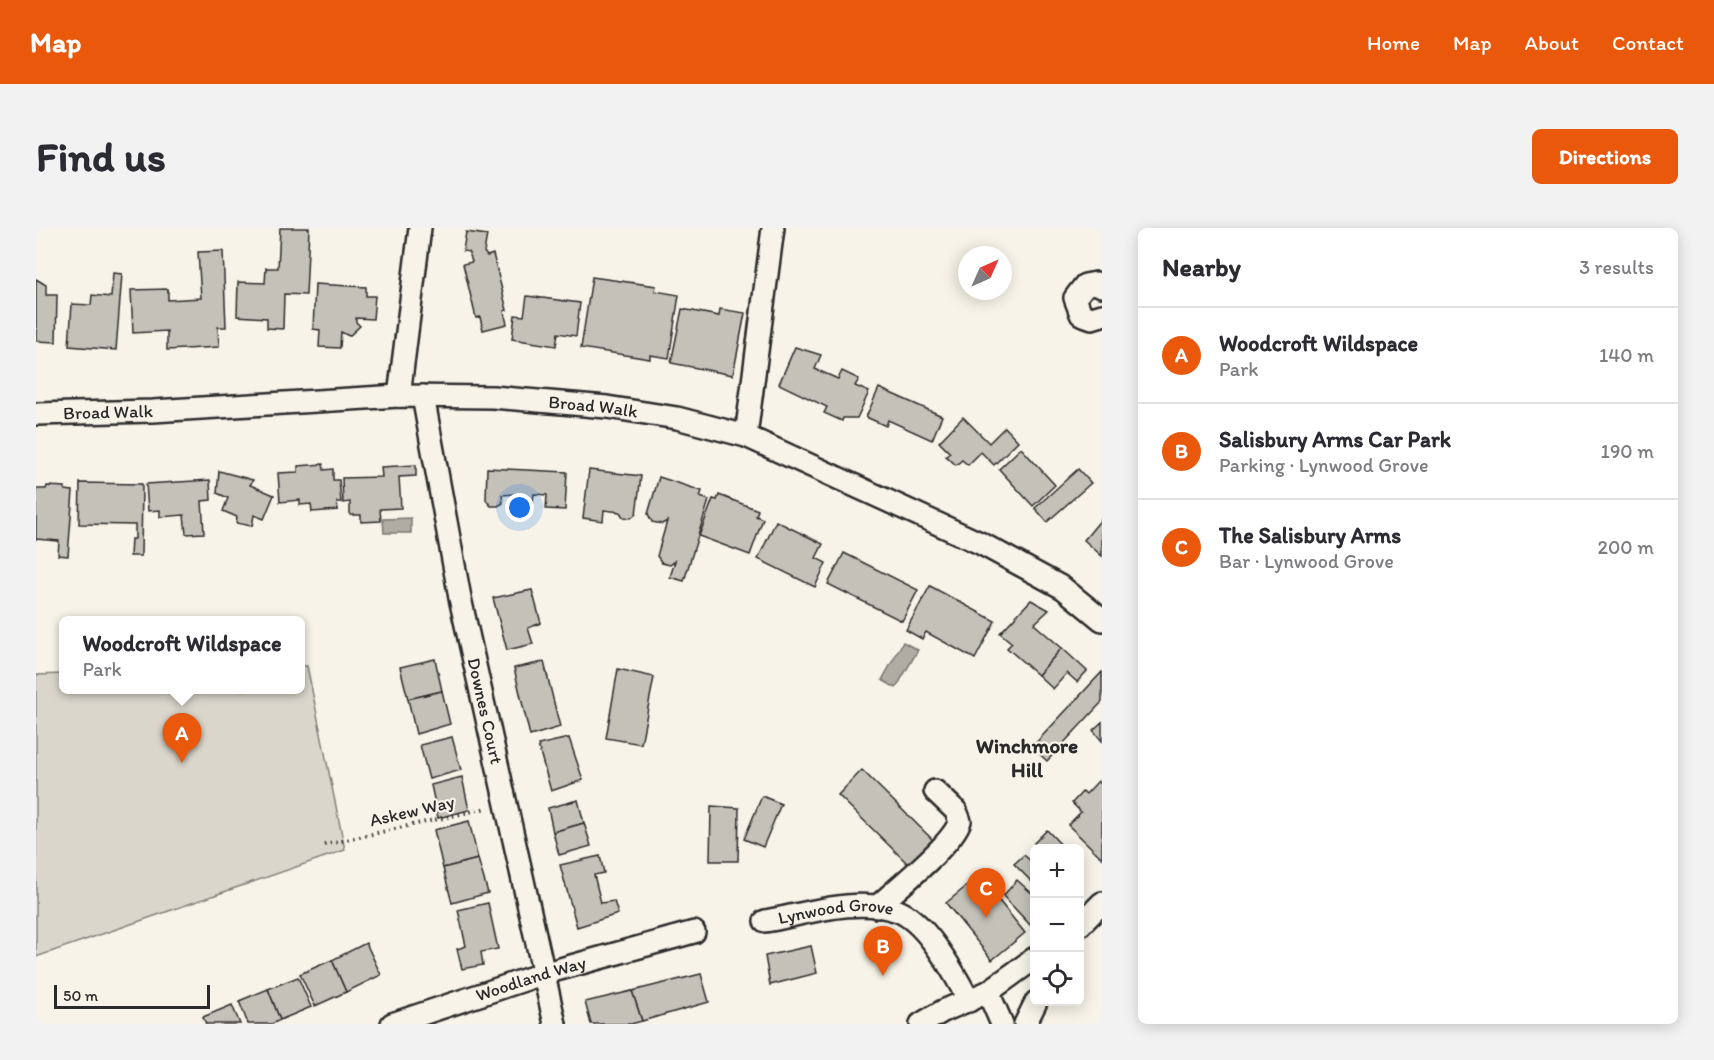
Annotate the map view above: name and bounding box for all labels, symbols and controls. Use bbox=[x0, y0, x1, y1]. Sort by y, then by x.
text: Map bbox=[30, 25, 81, 59]
text: Home bbox=[1367, 30, 1420, 55]
text: Map bbox=[1453, 30, 1492, 55]
text: About bbox=[1525, 30, 1579, 55]
text: Contact bbox=[1612, 30, 1684, 55]
button: Directions bbox=[1532, 129, 1678, 184]
text: Find us bbox=[36, 131, 166, 182]
north arrow bbox=[958, 246, 1012, 300]
text: Nearby bbox=[1162, 251, 1241, 283]
text: 3 results bbox=[1579, 255, 1654, 279]
text: Woodcroft Wildspace bbox=[1219, 330, 1418, 357]
text: A bbox=[1175, 343, 1188, 367]
text: 140 m bbox=[1599, 343, 1654, 367]
text: Park bbox=[1219, 357, 1258, 381]
street label: Broad Walk bbox=[547, 391, 640, 423]
street label: Broad Walk bbox=[63, 400, 154, 424]
text: Salisbury Arms Car Park bbox=[1219, 426, 1451, 453]
text: B bbox=[1175, 439, 1188, 463]
text: 190 m bbox=[1601, 439, 1654, 463]
text: Parking · Lynwood Grove bbox=[1219, 453, 1429, 477]
your location bbox=[505, 493, 534, 522]
text: The Salisbury Arms bbox=[1219, 522, 1401, 549]
text: C bbox=[1175, 535, 1188, 559]
text: 200 m bbox=[1598, 535, 1654, 559]
text: Bar · Lynwood Grove bbox=[1219, 549, 1394, 573]
popup bbox=[59, 616, 305, 694]
text: Woodcroft Wildspace bbox=[82, 630, 282, 657]
street label: Downes Court bbox=[463, 656, 508, 766]
text: Park bbox=[82, 657, 122, 681]
pin: A bbox=[162, 714, 202, 763]
district label: Winchmore Hill bbox=[976, 733, 1078, 782]
street label: Askew Way bbox=[367, 790, 457, 831]
map controls bbox=[1030, 844, 1084, 1006]
button: + bbox=[1030, 844, 1084, 898]
pin: C bbox=[966, 868, 1006, 918]
street label: Lynwood Grove bbox=[776, 894, 896, 929]
button: − bbox=[1030, 898, 1084, 952]
pin: B bbox=[864, 926, 902, 976]
street label: Woodland Way bbox=[473, 951, 589, 1006]
button: locate bbox=[1030, 952, 1084, 1006]
scale bar bbox=[54, 982, 210, 1010]
text: 50 m bbox=[63, 986, 98, 1005]

